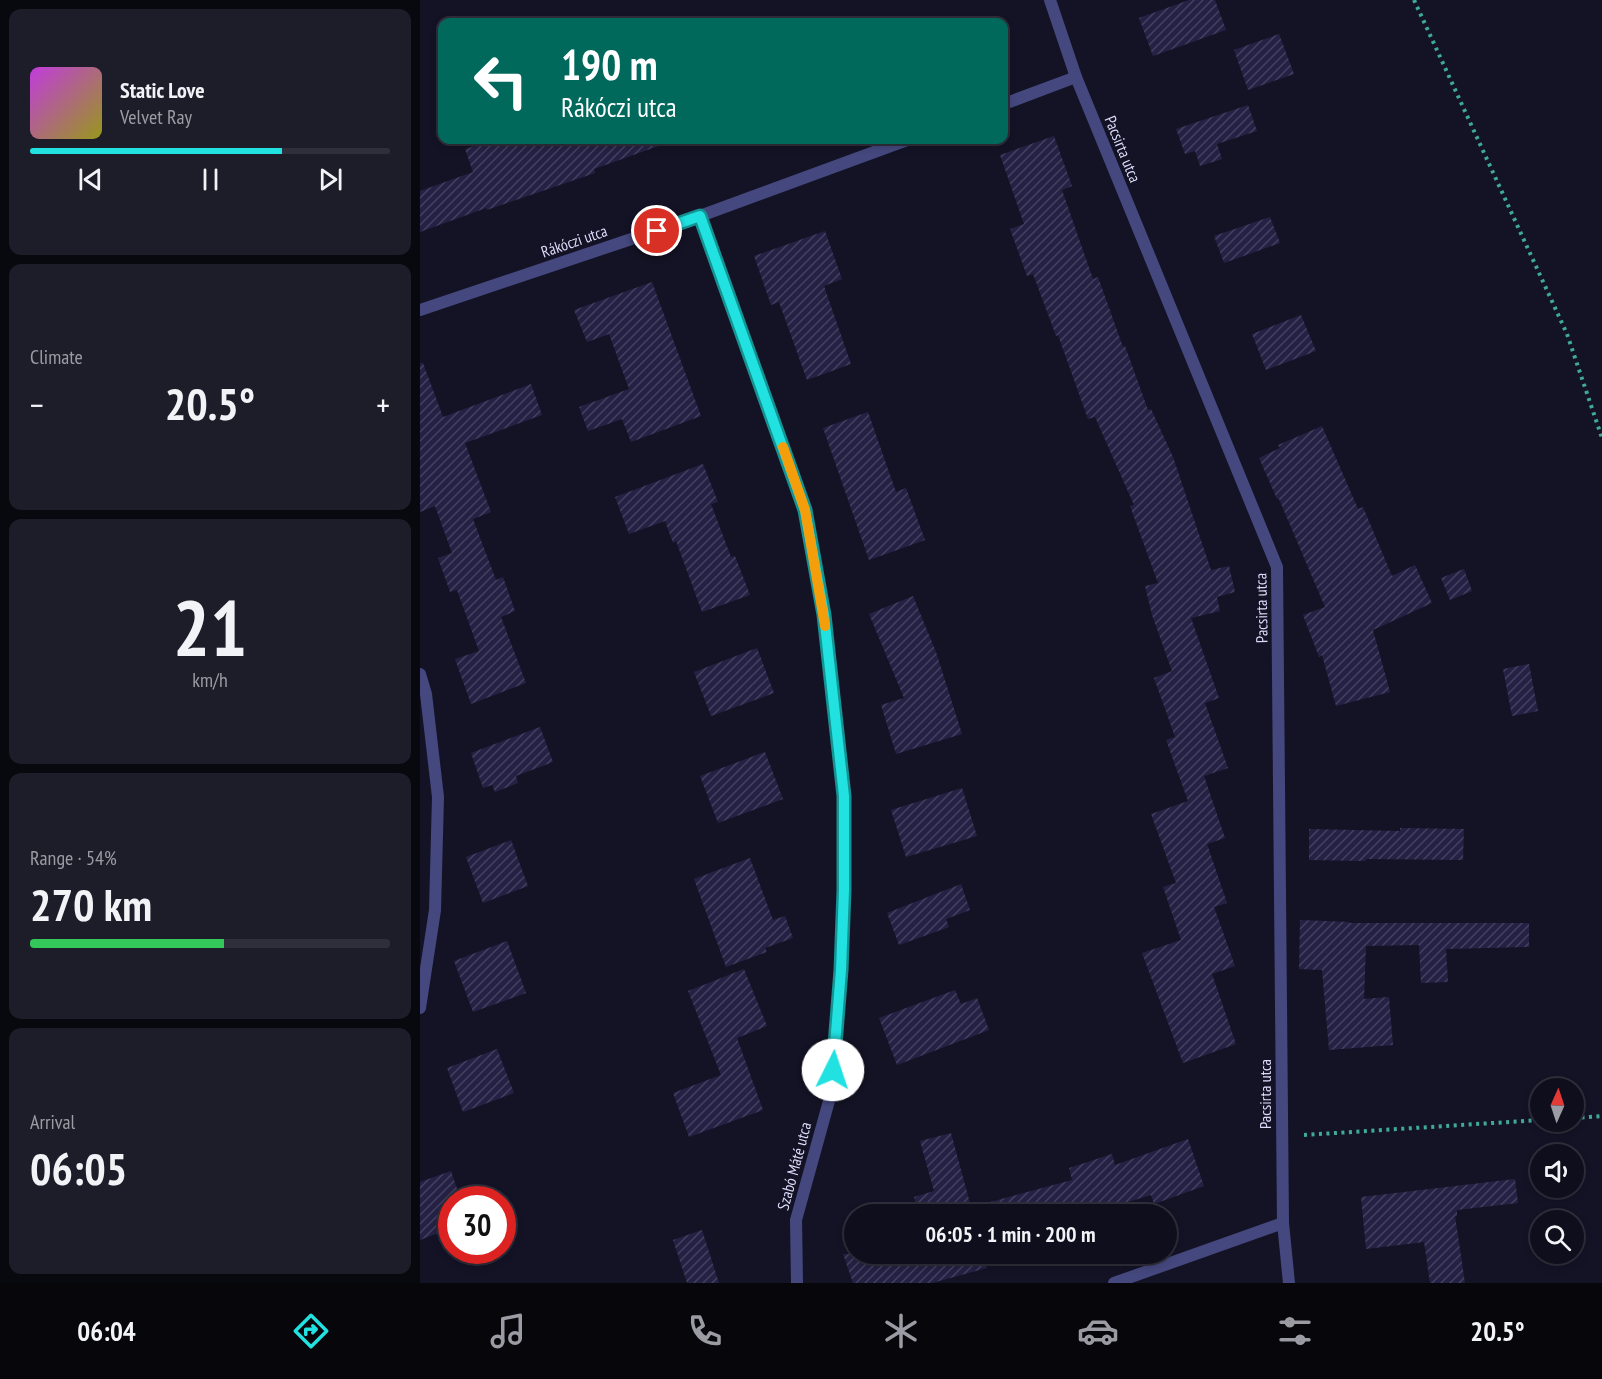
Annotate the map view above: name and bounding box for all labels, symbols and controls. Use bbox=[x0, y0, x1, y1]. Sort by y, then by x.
text: 190 m bbox=[561, 37, 658, 92]
icon: left bbox=[462, 42, 540, 120]
text: Static Love bbox=[120, 76, 205, 104]
text: Rákóczi utca bbox=[561, 90, 677, 124]
text: Velvet Ray bbox=[120, 104, 192, 130]
street label: Pacsirta utca bbox=[1101, 113, 1145, 185]
icon: previous bbox=[74, 163, 107, 196]
icon: pause bbox=[194, 163, 227, 196]
icon: next bbox=[314, 163, 347, 196]
pin bbox=[631, 205, 682, 256]
icon: arrive bbox=[640, 214, 673, 247]
street label: Rákóczi utca bbox=[538, 220, 610, 262]
text: Climate bbox=[30, 344, 83, 370]
text: 20.5° bbox=[165, 374, 255, 432]
text: − bbox=[30, 383, 44, 426]
text: + bbox=[376, 383, 390, 426]
street label: Pacsirta utca bbox=[1250, 573, 1272, 643]
text: 21 bbox=[173, 577, 247, 678]
text: km/h bbox=[192, 667, 228, 693]
text: Range · 54% bbox=[30, 845, 117, 871]
text: 270 km bbox=[30, 875, 152, 933]
position arrow bbox=[801, 1038, 865, 1102]
street label: Pacsirta utca bbox=[1255, 1059, 1275, 1129]
north arrow bbox=[1530, 1078, 1584, 1132]
map controls bbox=[1530, 1078, 1584, 1264]
text: Arrival bbox=[30, 1109, 75, 1135]
street label: Szabó Máté utca bbox=[773, 1120, 815, 1212]
text: 06:05 bbox=[30, 1139, 127, 1197]
button: sound bbox=[1530, 1144, 1584, 1198]
speed limit sign: 30 bbox=[438, 1186, 516, 1264]
button: search bbox=[1530, 1210, 1584, 1264]
text: 06:05 · 1 min · 200 m bbox=[925, 1220, 1096, 1248]
icon: directions bbox=[290, 1310, 332, 1352]
icon: music bbox=[487, 1310, 529, 1352]
icon: phone bbox=[684, 1310, 726, 1352]
icon: climate bbox=[880, 1310, 922, 1352]
icon: car bbox=[1077, 1310, 1119, 1352]
icon: filters bbox=[1274, 1310, 1316, 1352]
text: 06:04 bbox=[77, 1314, 136, 1348]
text: 20.5° bbox=[1470, 1314, 1525, 1348]

